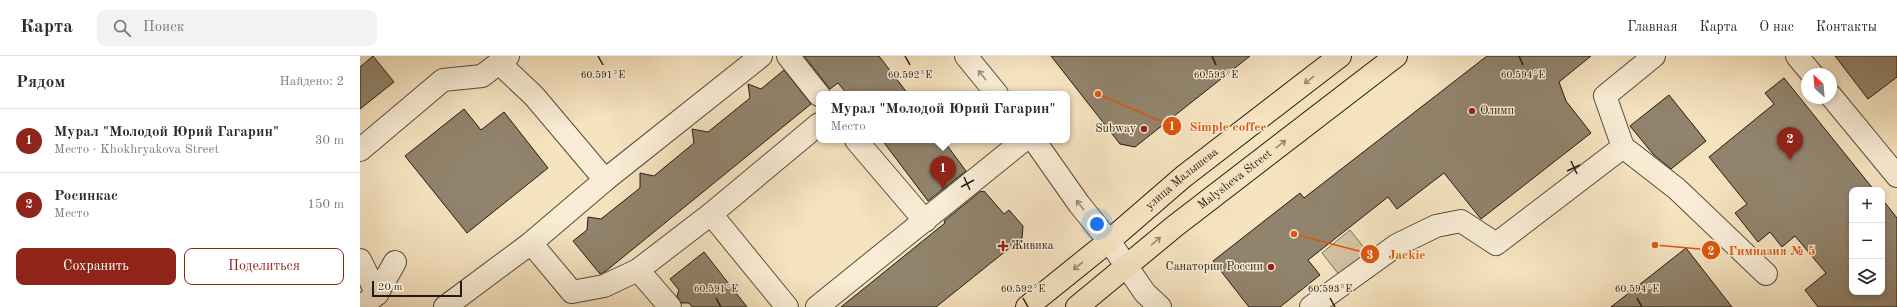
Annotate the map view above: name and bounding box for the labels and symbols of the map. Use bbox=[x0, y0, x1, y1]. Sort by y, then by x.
north arrow bbox=[1801, 68, 1837, 104]
text: 60.591°E bbox=[581, 70, 625, 80]
text: 60.592°E bbox=[888, 70, 932, 80]
one-way arrow bbox=[977, 70, 986, 80]
text: 60.593°E bbox=[1194, 70, 1238, 80]
text: 60.594°E bbox=[1501, 70, 1545, 80]
one-way arrow bbox=[1304, 76, 1315, 84]
place label: Олимп bbox=[1480, 105, 1514, 117]
marker: Олимп bbox=[1467, 106, 1477, 116]
callout: Simple coffee bbox=[1162, 113, 1275, 138]
text: 1 bbox=[1169, 121, 1175, 133]
text: Simple coffee bbox=[1189, 121, 1267, 134]
place label: Subway bbox=[1095, 123, 1137, 135]
marker: Subway bbox=[1139, 124, 1149, 134]
pin: 2 bbox=[1777, 127, 1803, 160]
one-way arrow bbox=[1276, 140, 1287, 149]
street label: улица Малышева bbox=[1143, 146, 1221, 212]
street label: Malysheva Street bbox=[1196, 148, 1274, 212]
pin: 1 bbox=[930, 156, 956, 189]
one-way arrow bbox=[1076, 200, 1085, 211]
your location bbox=[1087, 214, 1107, 234]
one-way arrow bbox=[1151, 237, 1162, 246]
callout: Гимназия № 5 bbox=[1701, 238, 1824, 263]
place label: Живика bbox=[1011, 240, 1054, 252]
marker: Живика bbox=[998, 241, 1008, 251]
callout: Jackie bbox=[1360, 242, 1433, 267]
text: Гимназия № 5 bbox=[1729, 245, 1815, 258]
text: 2 bbox=[1708, 246, 1715, 258]
text: Jackie bbox=[1389, 249, 1425, 262]
text: 3 bbox=[1367, 250, 1374, 262]
one-way arrow bbox=[1073, 261, 1084, 270]
place label: Санатории России bbox=[1166, 261, 1263, 273]
marker: Санатории России bbox=[1266, 262, 1276, 272]
scale bar bbox=[372, 279, 462, 298]
text: 60.591°E bbox=[694, 284, 738, 294]
text: 60.592°E bbox=[1001, 284, 1045, 294]
text: 60.593°E bbox=[1308, 284, 1352, 294]
text: 60.594°E bbox=[1615, 284, 1659, 294]

